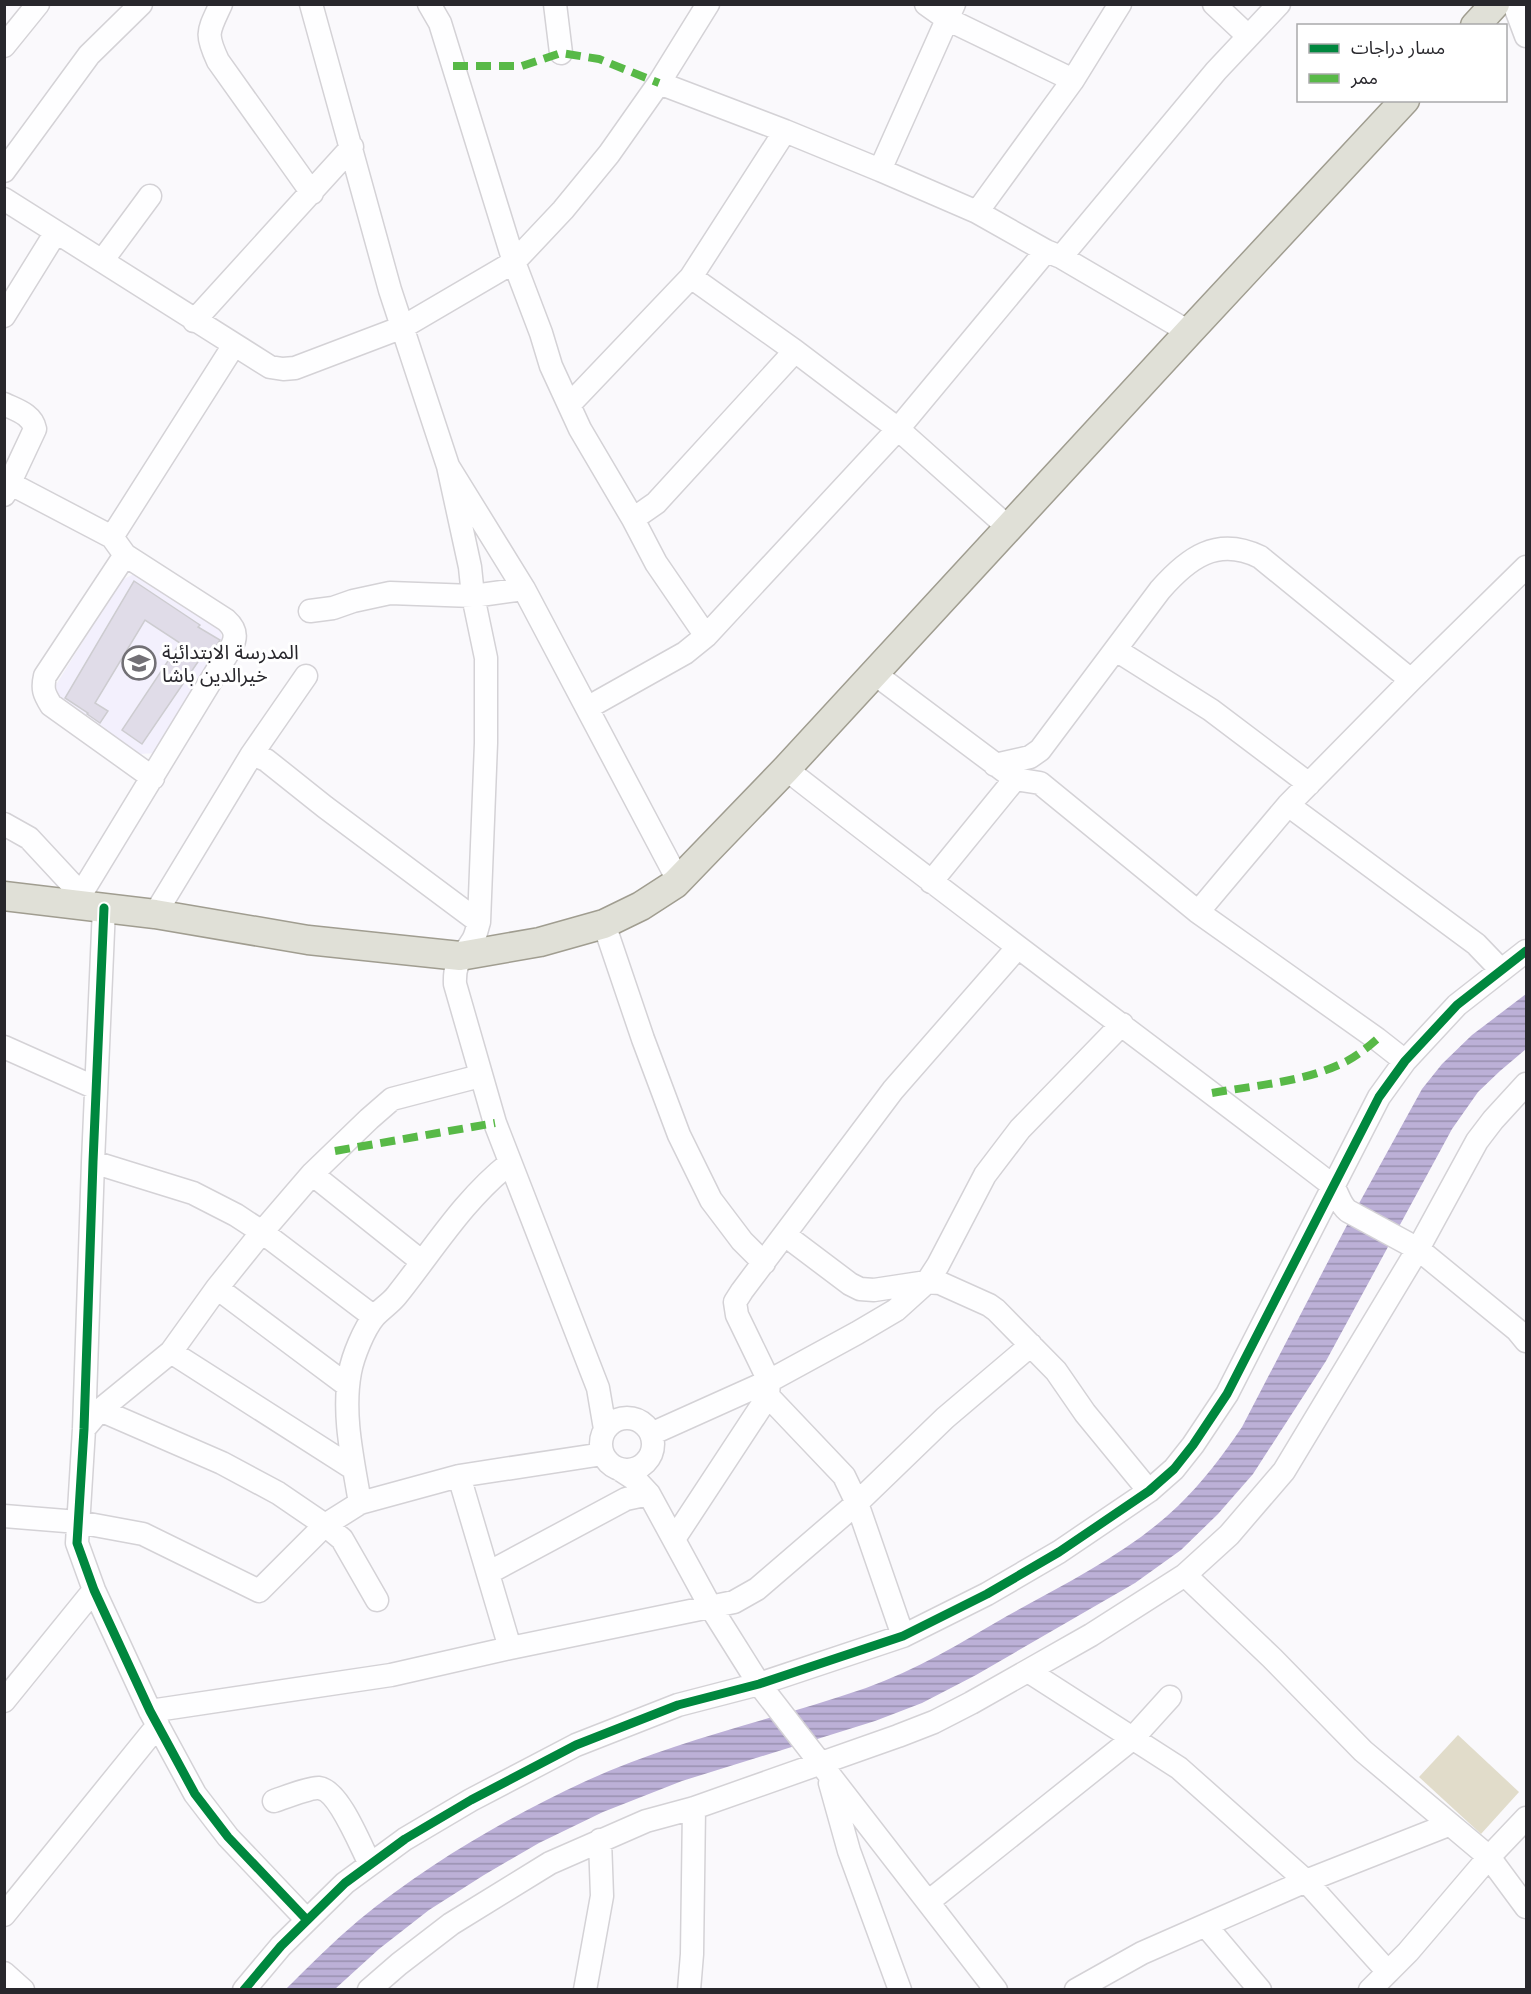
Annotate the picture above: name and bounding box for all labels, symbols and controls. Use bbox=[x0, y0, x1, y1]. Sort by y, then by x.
legend bbox=[1297, 24, 1507, 102]
text: مسار دراجات bbox=[1351, 36, 1445, 60]
text: ممر bbox=[1350, 66, 1378, 90]
place label: المدرسة الابتدائية خيرالدين باشا bbox=[162, 639, 299, 688]
school or university icon: المدرسة الابتدائية خيرالدين باشا bbox=[121, 645, 157, 681]

